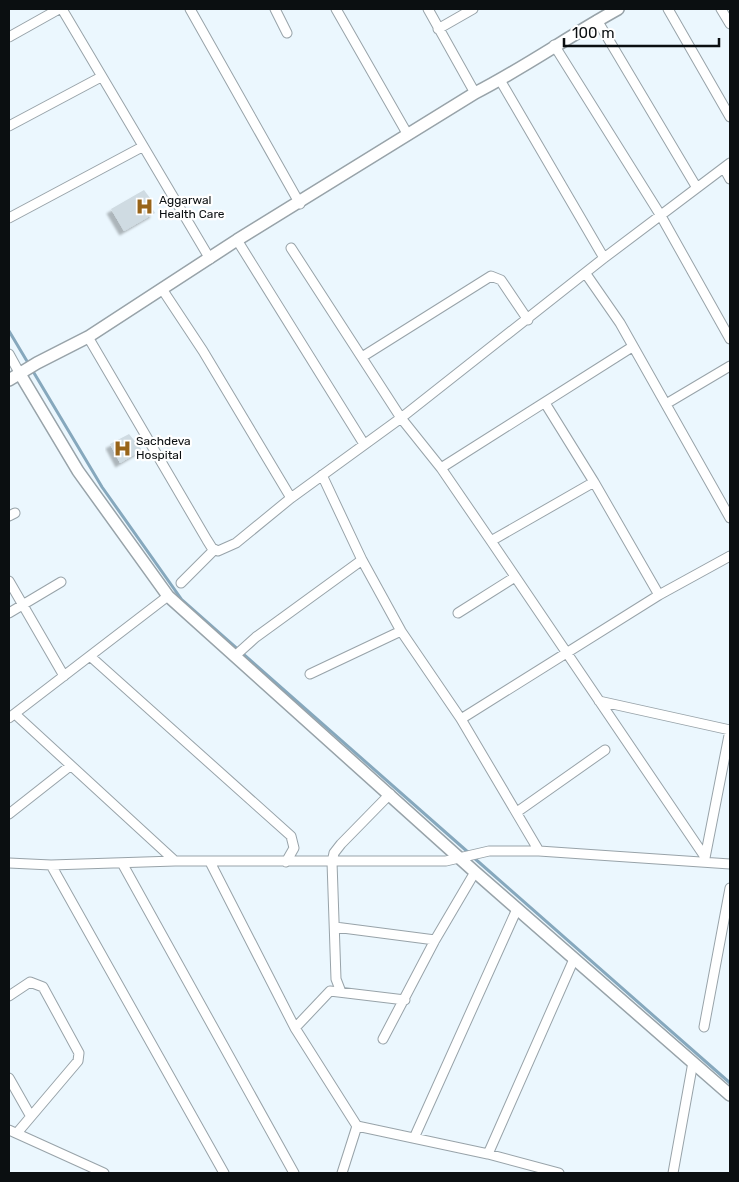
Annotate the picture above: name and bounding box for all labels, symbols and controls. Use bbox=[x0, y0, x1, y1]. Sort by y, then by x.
scale bar bbox=[564, 15, 719, 47]
text: 100 m bbox=[572, 24, 614, 42]
place label: Aggarwal Health Care bbox=[159, 193, 225, 221]
hospital icon: Aggarwal Health Care bbox=[135, 197, 155, 217]
place label: Sachdeva Hospital bbox=[136, 434, 191, 462]
hospital icon: Sachdeva Hospital bbox=[112, 438, 132, 458]

